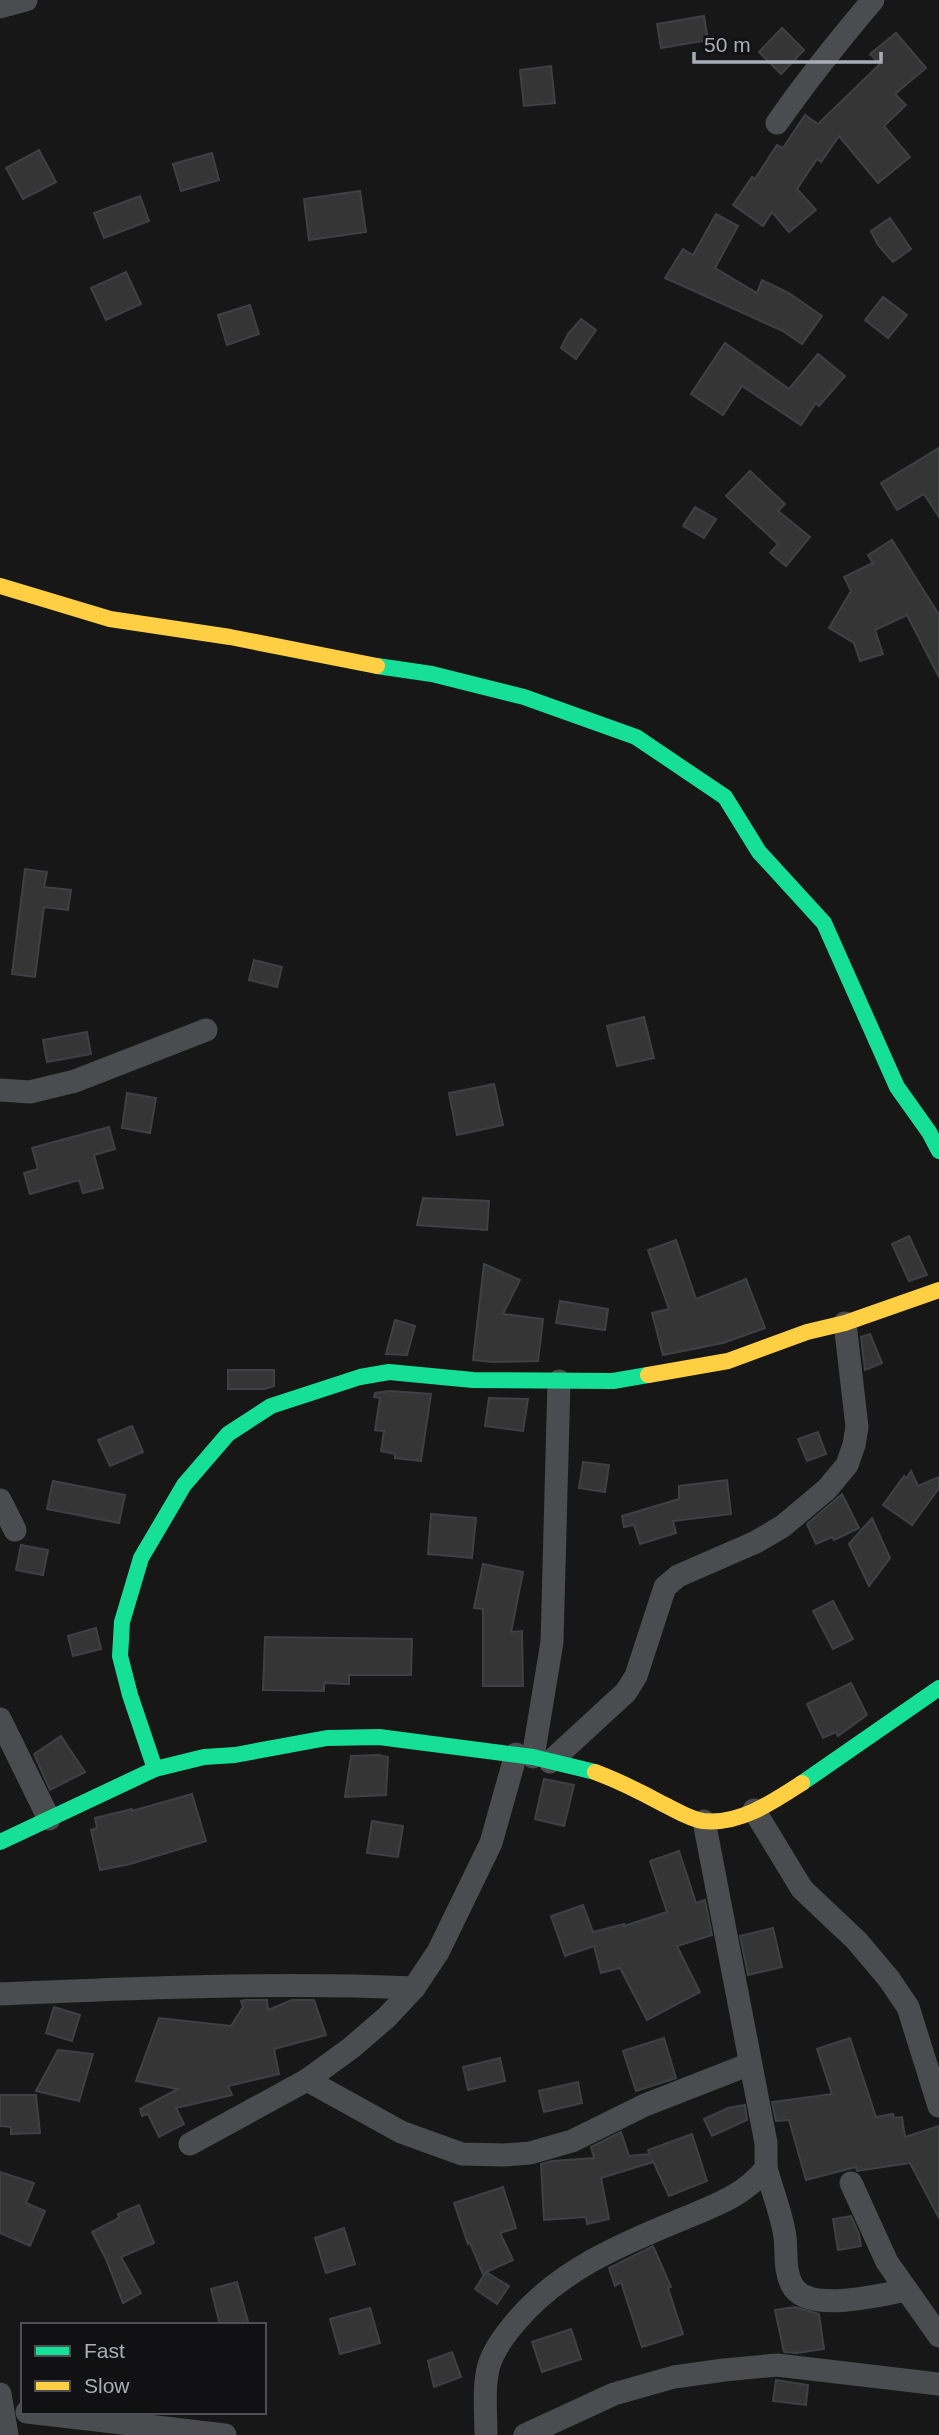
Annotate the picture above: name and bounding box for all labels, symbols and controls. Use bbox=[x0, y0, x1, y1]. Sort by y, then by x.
scale bar bbox=[694, 21, 881, 65]
text: 50 m bbox=[704, 33, 751, 56]
legend bbox=[21, 2323, 266, 2414]
text: Fast bbox=[84, 2339, 125, 2362]
text: Slow bbox=[84, 2374, 130, 2397]

